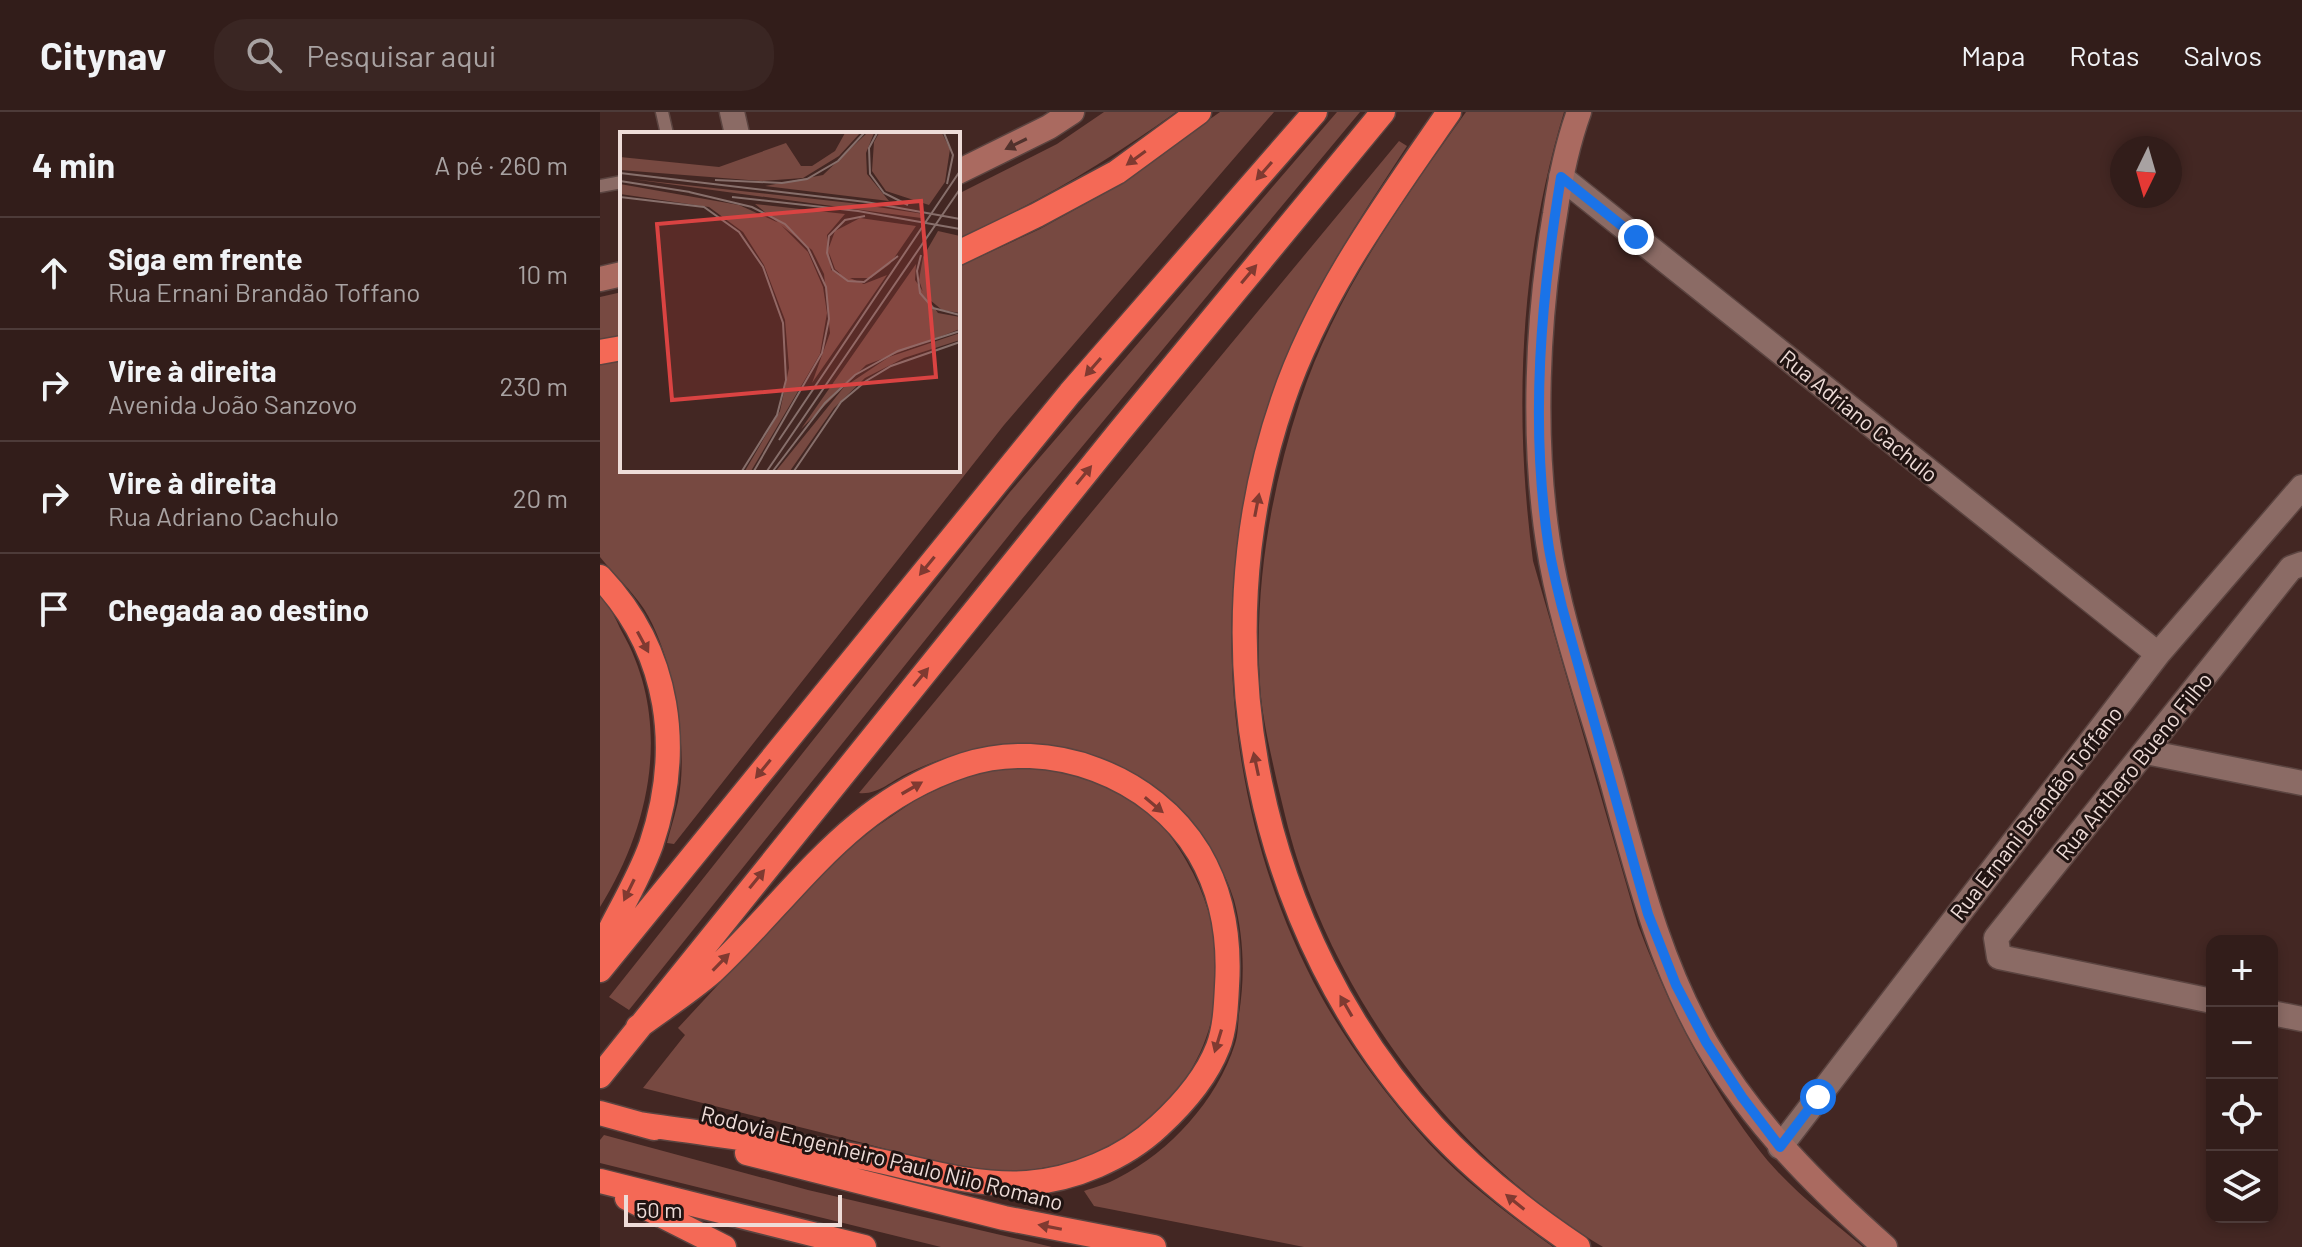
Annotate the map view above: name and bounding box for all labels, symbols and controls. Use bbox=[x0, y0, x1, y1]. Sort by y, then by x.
search box bbox=[214, 19, 774, 91]
text: Citynav bbox=[40, 32, 166, 78]
icon: search bbox=[242, 33, 286, 77]
text: Pesquisar aqui bbox=[306, 37, 496, 73]
text: Mapa bbox=[1961, 38, 2025, 72]
text: Rotas bbox=[2069, 38, 2139, 72]
text: Salvos bbox=[2183, 38, 2262, 72]
inset map bbox=[620, 132, 960, 472]
north arrow bbox=[2110, 136, 2182, 208]
one-way arrow bbox=[1004, 137, 1027, 150]
text: 4 min bbox=[32, 144, 115, 185]
text: A pé · 260 m bbox=[434, 149, 568, 180]
one-way arrow bbox=[1125, 150, 1147, 166]
one-way arrow bbox=[1256, 160, 1273, 180]
route end bbox=[1618, 219, 1654, 255]
text: Siga em frente bbox=[108, 240, 303, 276]
icon: ahead bbox=[32, 251, 76, 295]
text: 10 m bbox=[518, 258, 568, 289]
one-way arrow bbox=[1240, 264, 1257, 284]
text: Rua Ernani Brandão Toffano bbox=[108, 276, 420, 307]
street label: Rua Adriano Cachulo bbox=[1775, 344, 1944, 487]
text: Vire à direita bbox=[108, 352, 277, 388]
one-way arrow bbox=[1085, 356, 1102, 376]
icon: right bbox=[32, 363, 76, 407]
text: 230 m bbox=[499, 370, 568, 401]
text: Avenida João Sanzovo bbox=[108, 388, 358, 419]
text: Vire à direita bbox=[108, 464, 277, 500]
one-way arrow bbox=[1075, 465, 1092, 485]
icon: right bbox=[32, 475, 76, 519]
text: 20 m bbox=[513, 482, 568, 513]
one-way arrow bbox=[1251, 493, 1264, 518]
text: Rua Adriano Cachulo bbox=[108, 500, 339, 531]
one-way arrow bbox=[918, 556, 935, 577]
icon: arrive bbox=[32, 587, 76, 631]
text: Chegada ao destino bbox=[108, 591, 369, 627]
one-way arrow bbox=[637, 630, 650, 653]
street label: Rua Anthero Bueno Filho bbox=[2050, 666, 2217, 864]
one-way arrow bbox=[912, 667, 928, 687]
street label: Rua Ernani Brandão Toffano bbox=[1944, 700, 2127, 925]
one-way arrow bbox=[1249, 751, 1261, 776]
one-way arrow bbox=[755, 758, 772, 778]
one-way arrow bbox=[901, 781, 923, 795]
one-way arrow bbox=[1144, 796, 1164, 813]
one-way arrow bbox=[748, 869, 765, 889]
one-way arrow bbox=[622, 879, 636, 902]
map controls bbox=[2206, 935, 2278, 1223]
button: + bbox=[2206, 935, 2278, 1007]
one-way arrow bbox=[711, 953, 730, 972]
one-way arrow bbox=[1339, 995, 1353, 1017]
button: − bbox=[2206, 1007, 2278, 1079]
one-way arrow bbox=[1211, 1029, 1224, 1053]
route start bbox=[1800, 1079, 1836, 1115]
button: locate bbox=[2206, 1079, 2278, 1151]
street label: Rodovia Engenheiro Paulo Nilo Romano bbox=[698, 1099, 1066, 1215]
button: layers bbox=[2206, 1151, 2278, 1223]
scale bar bbox=[624, 1191, 842, 1227]
one-way arrow bbox=[1505, 1194, 1525, 1210]
text: 50 m bbox=[636, 1196, 682, 1222]
one-way arrow bbox=[1037, 1220, 1062, 1232]

